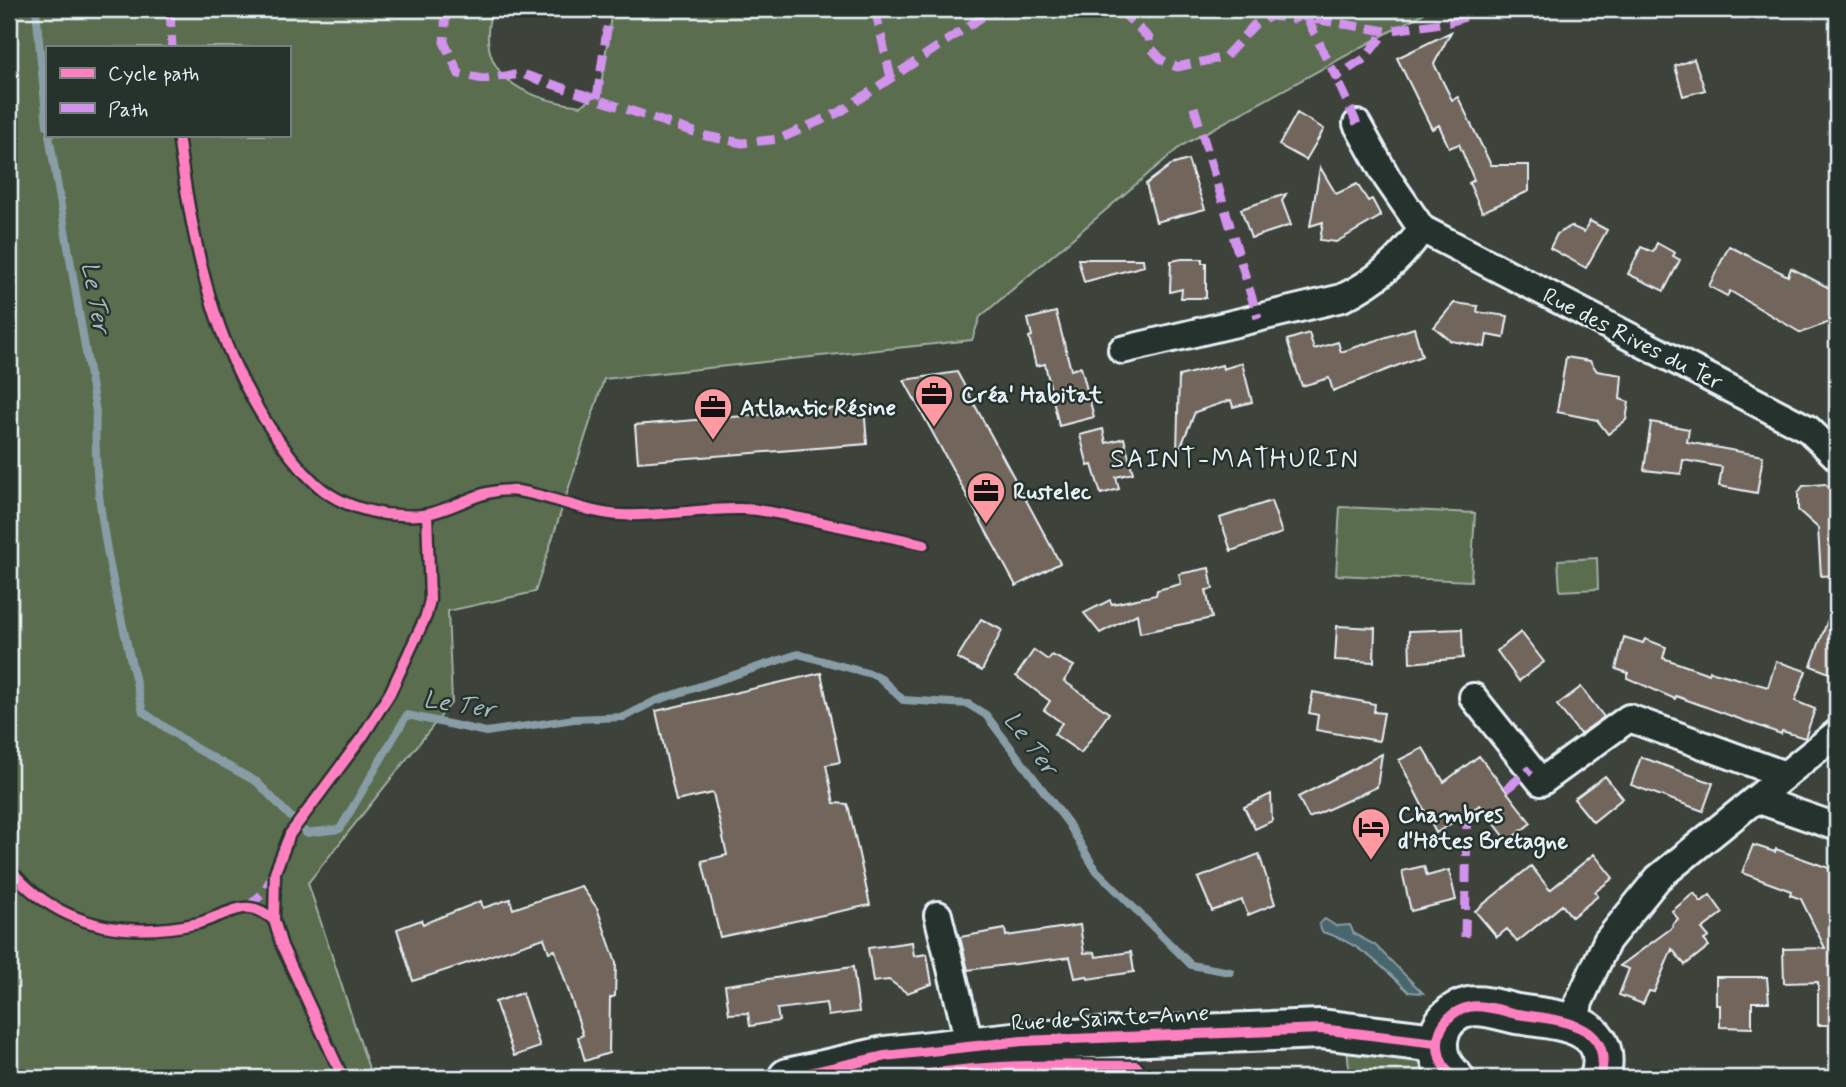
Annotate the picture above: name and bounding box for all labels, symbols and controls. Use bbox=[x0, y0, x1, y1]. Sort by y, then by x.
legend bbox=[46, 46, 290, 136]
text: Cycle path bbox=[108, 60, 199, 88]
text: Path bbox=[108, 96, 148, 124]
water label: Le Ter bbox=[73, 259, 117, 339]
street label: Rue des Rives du Ter bbox=[1537, 282, 1727, 398]
office icon: Créa' Habitat bbox=[913, 373, 955, 428]
place label: Créa' Habitat bbox=[961, 381, 1103, 411]
office icon: Atlantic Résine bbox=[692, 386, 734, 441]
place label: Atlantic Résine bbox=[740, 394, 896, 424]
district label: SAINT-MATHURIN bbox=[1110, 443, 1360, 477]
office icon: Rustelec bbox=[965, 470, 1007, 525]
place label: Rustelec bbox=[1013, 478, 1092, 508]
water label: Le Ter bbox=[421, 685, 500, 727]
water label: Le Ter bbox=[996, 706, 1066, 785]
place label: Chambres d'Hôtes Bretagne bbox=[1398, 801, 1568, 859]
hotel icon: Chambres d'Hôtes Bretagne bbox=[1350, 806, 1392, 861]
street label: Rue de Sainte-Anne bbox=[1010, 999, 1210, 1039]

